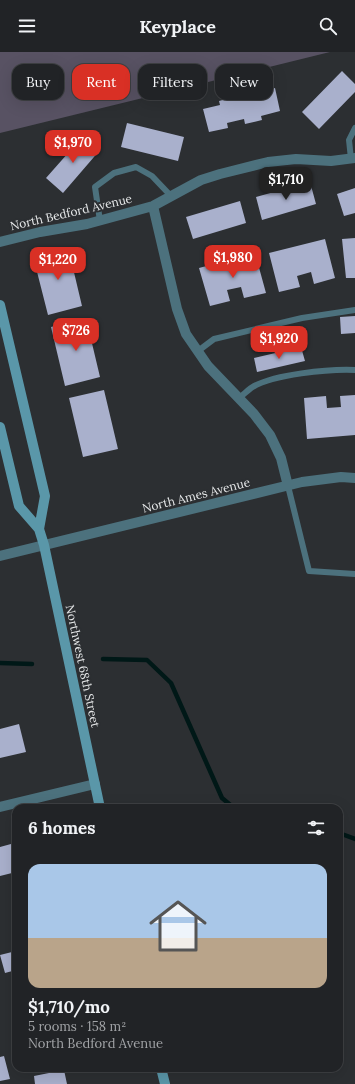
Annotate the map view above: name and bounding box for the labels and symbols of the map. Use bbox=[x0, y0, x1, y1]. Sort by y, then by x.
pin: $1,970 bbox=[40, 130, 106, 164]
pin: $1,710 bbox=[253, 167, 319, 201]
street label: North Bedford Avenue bbox=[9, 191, 134, 233]
pin: $1,980 bbox=[200, 245, 266, 279]
pin: $1,220 bbox=[25, 247, 91, 281]
pin: $726 bbox=[52, 318, 100, 352]
pin: $1,920 bbox=[246, 326, 312, 360]
street label: North Ames Avenue bbox=[141, 474, 252, 516]
street label: Northwest 68th Street bbox=[63, 603, 103, 729]

